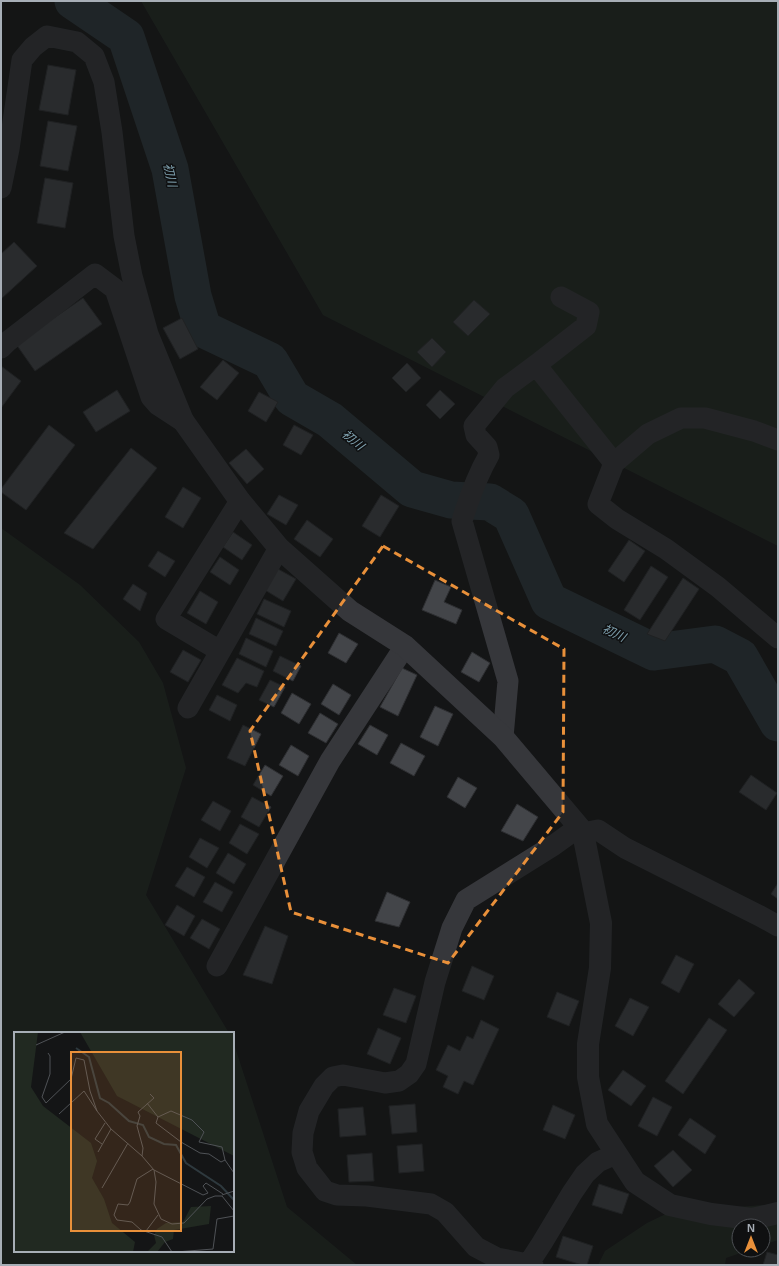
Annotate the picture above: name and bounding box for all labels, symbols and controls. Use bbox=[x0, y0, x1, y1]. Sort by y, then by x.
water label: 初川 bbox=[160, 162, 180, 190]
water label: 初川 bbox=[339, 427, 368, 454]
water label: 初川 bbox=[600, 622, 630, 645]
inset map bbox=[14, 1032, 234, 1252]
north arrow bbox=[731, 1218, 771, 1258]
text: N bbox=[747, 1222, 755, 1234]

